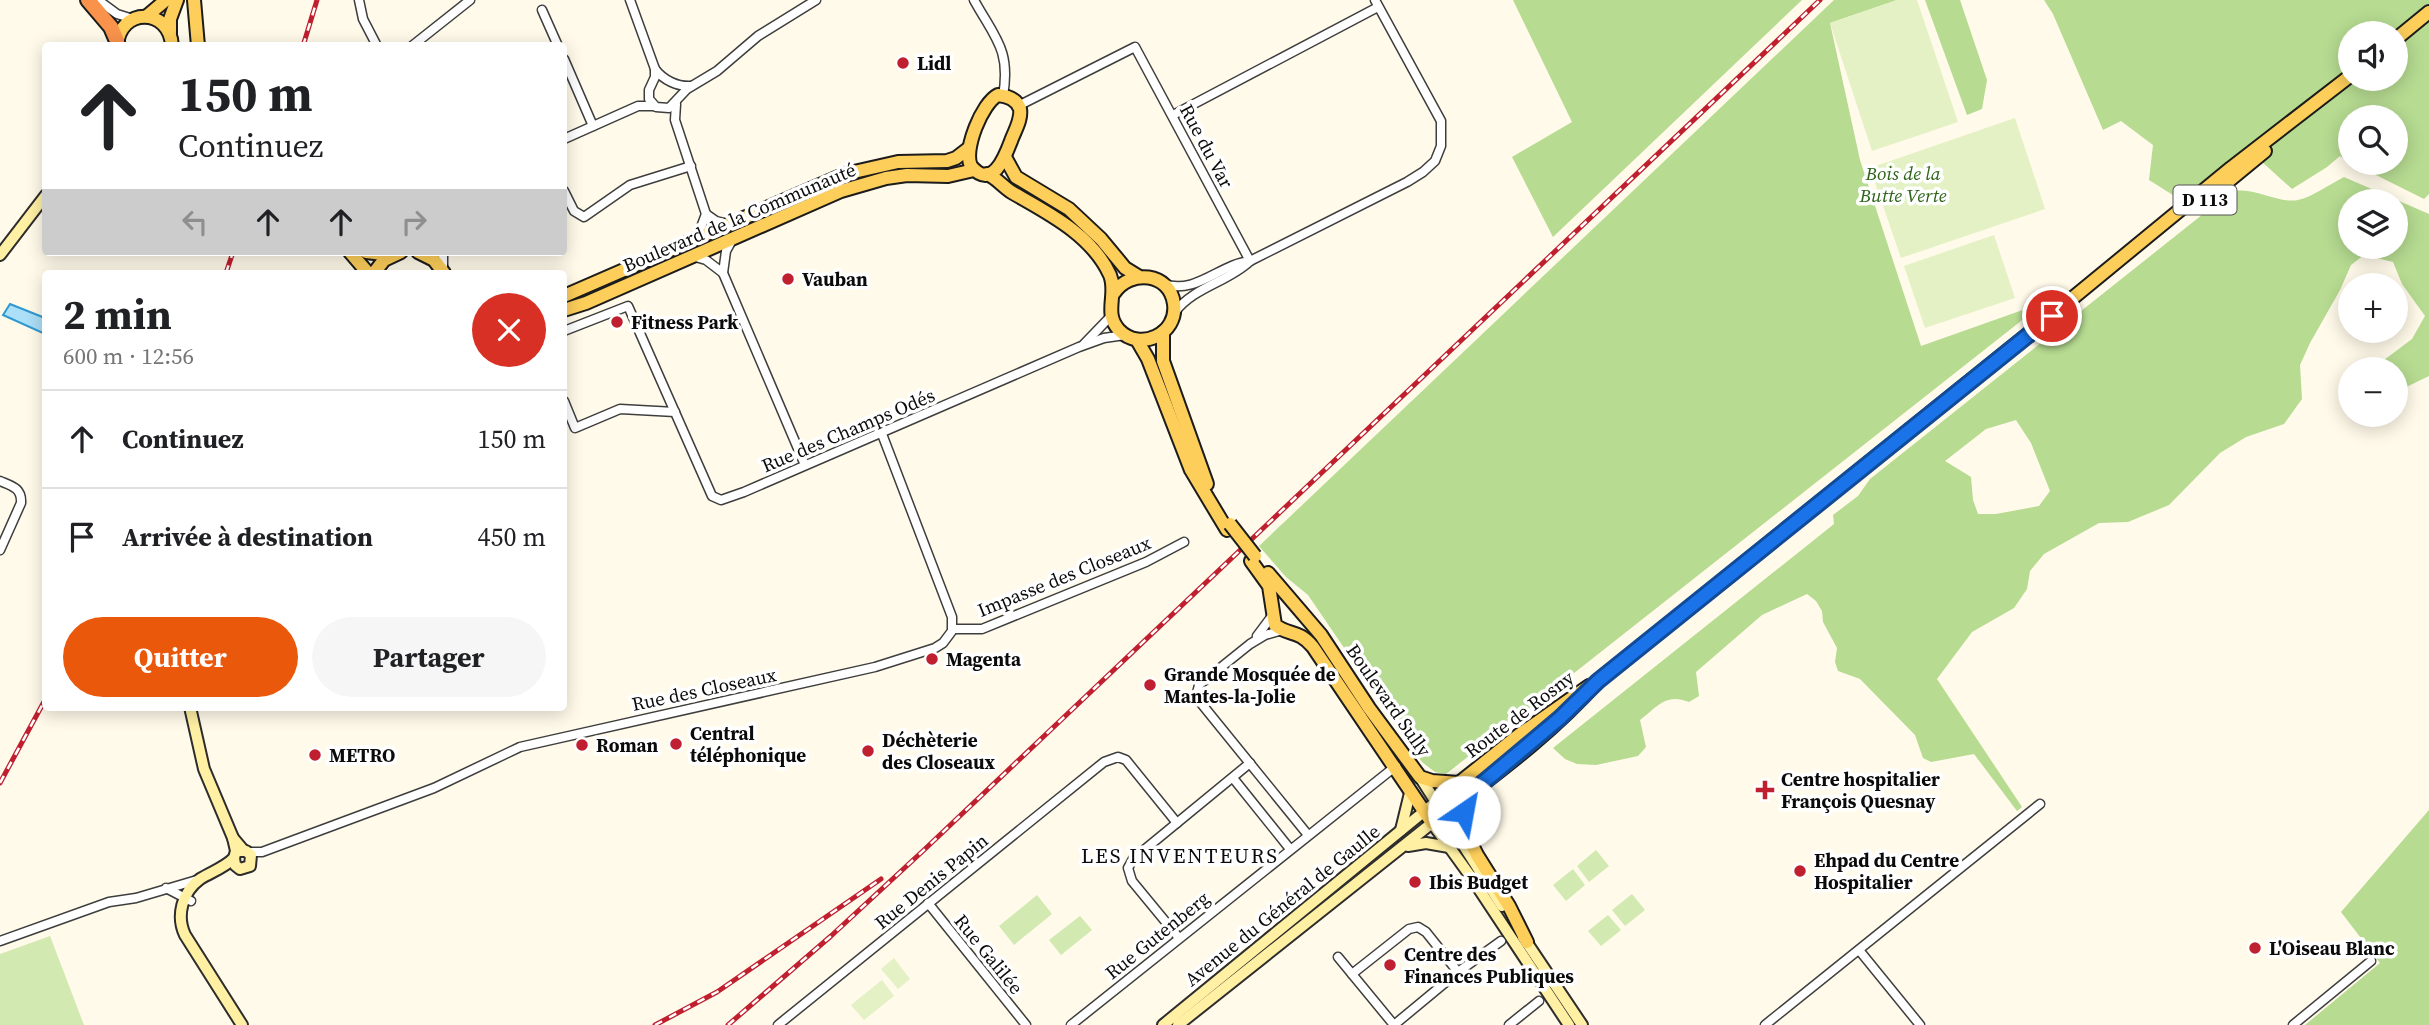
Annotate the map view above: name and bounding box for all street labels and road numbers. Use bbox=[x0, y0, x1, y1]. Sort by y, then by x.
street label: Rue du Var bbox=[1174, 99, 1240, 193]
street label: Boulevard de la Communauté bbox=[619, 156, 859, 278]
road number: D 113 bbox=[2174, 186, 2236, 215]
street label: Rue des Champs Odés bbox=[757, 382, 939, 478]
street label: Impasse des Closeaux bbox=[973, 529, 1155, 623]
street label: Boulevard Sully bbox=[1341, 639, 1438, 762]
street label: Rue des Closeaux bbox=[629, 661, 779, 717]
street label: Route de Rosny bbox=[1459, 664, 1579, 764]
street label: Avenue du Général de Gaulle bbox=[1179, 818, 1385, 992]
street label: Rue Denis Papin bbox=[869, 827, 993, 935]
street label: Rue Gutenberg bbox=[1100, 885, 1215, 985]
street label: Rue Galilée bbox=[949, 908, 1029, 1000]

